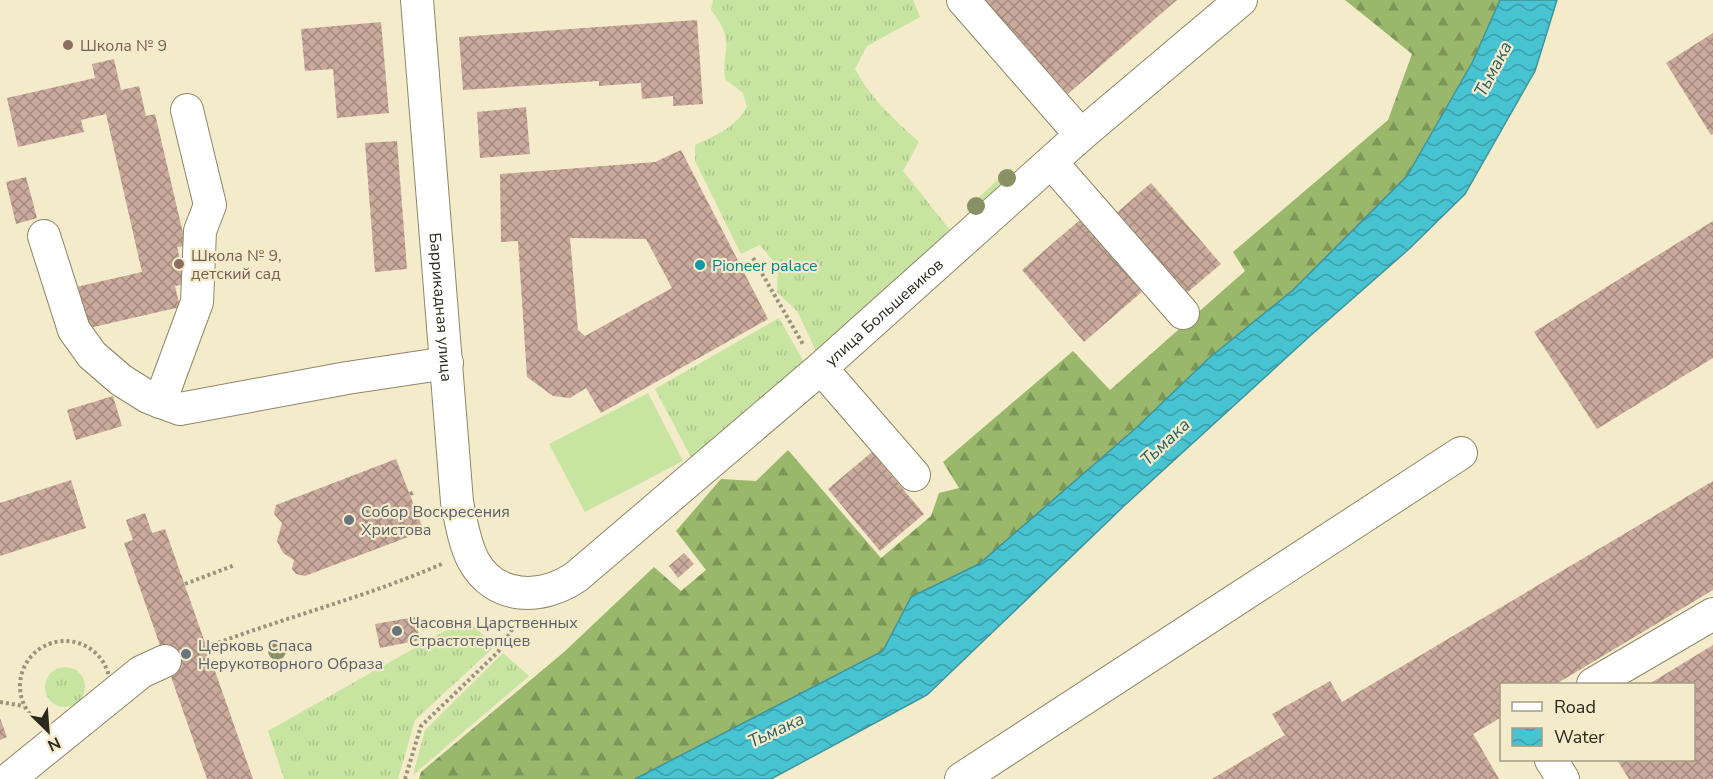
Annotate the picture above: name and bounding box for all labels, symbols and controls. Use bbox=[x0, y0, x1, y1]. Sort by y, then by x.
place label: Школа № 9 bbox=[80, 35, 167, 57]
water label: Тьмака bbox=[1468, 37, 1518, 101]
marker: Школа № 9 bbox=[61, 38, 75, 52]
street label: Баррикадная улица bbox=[424, 232, 457, 383]
place label: Школа № 9, детский сад bbox=[191, 245, 282, 285]
street label: улица Большевиков bbox=[821, 253, 948, 371]
place label: Pioneer palace bbox=[712, 255, 817, 277]
marker: Школа № 9, детский сад bbox=[172, 257, 186, 271]
marker: Pioneer palace bbox=[693, 258, 707, 272]
water label: Тьмака bbox=[1135, 413, 1195, 471]
place label: Собор Воскресения Христова bbox=[361, 501, 510, 541]
marker: Собор Воскресения Христова bbox=[342, 513, 356, 527]
place label: Часовня Царственных Страстотерпцев bbox=[409, 612, 578, 652]
marker: Часовня Царственных Страстотерпцев bbox=[390, 624, 404, 638]
place label: Церковь Спаса Нерукотворного Образа bbox=[198, 635, 383, 675]
marker: Церковь Спаса Нерукотворного Образа bbox=[179, 647, 193, 661]
legend bbox=[1500, 683, 1695, 761]
text: Road bbox=[1554, 695, 1596, 719]
north arrow bbox=[18, 701, 78, 761]
water label: Тьмака bbox=[744, 706, 808, 754]
text: Water bbox=[1554, 725, 1605, 749]
text: N bbox=[44, 731, 64, 756]

